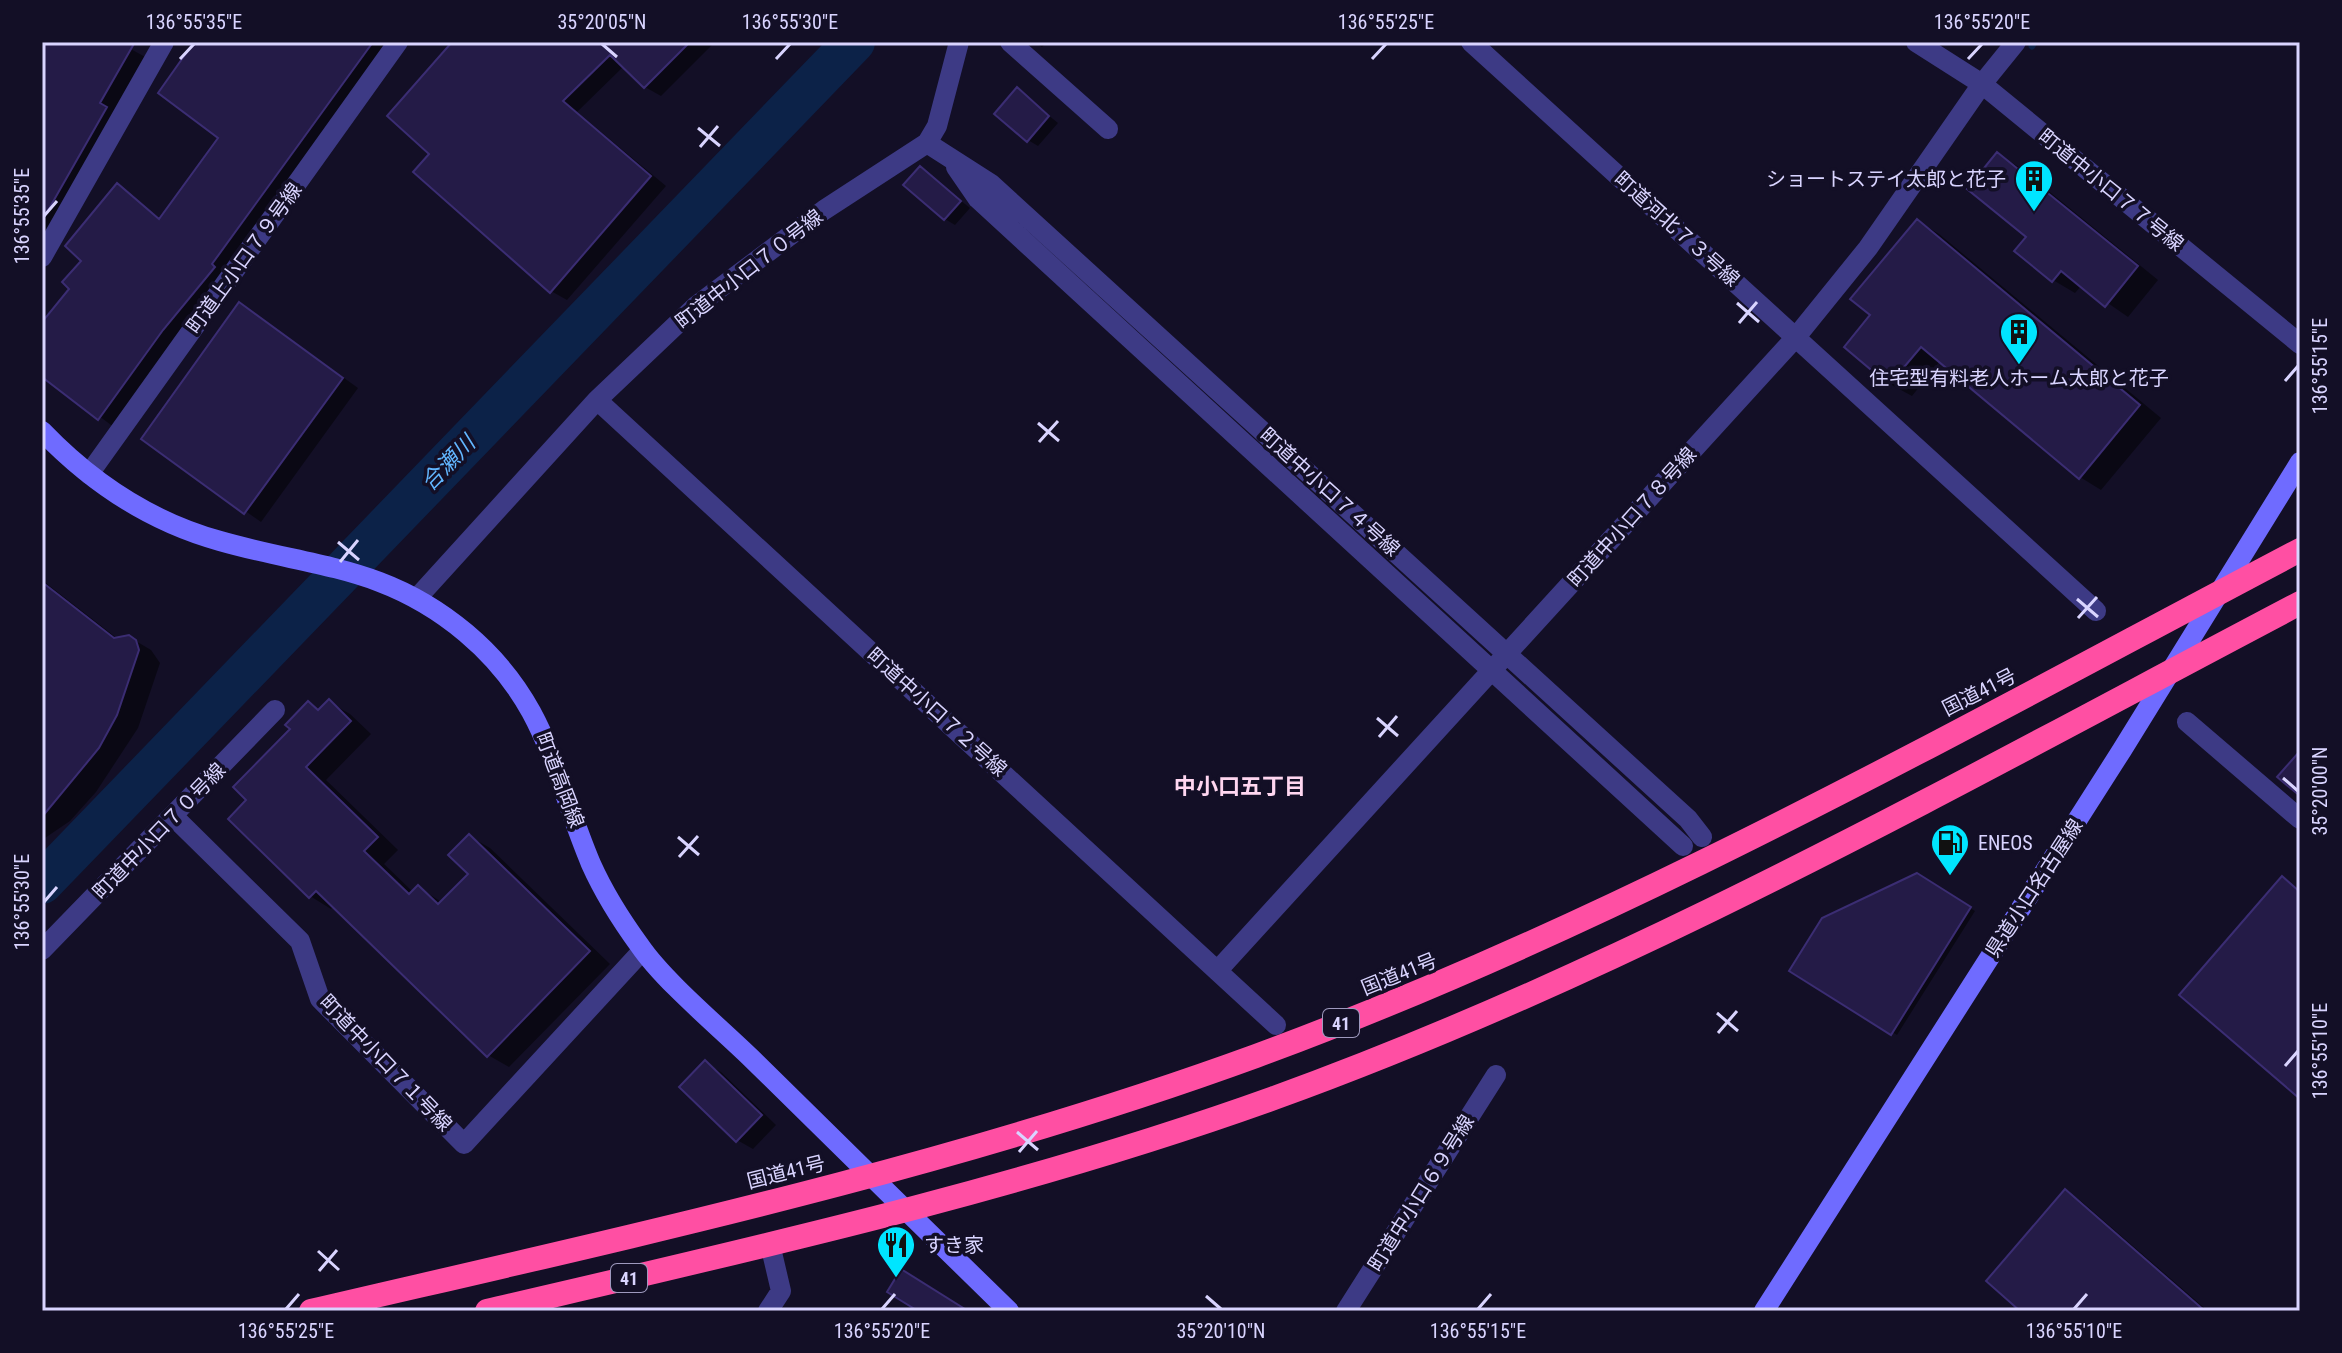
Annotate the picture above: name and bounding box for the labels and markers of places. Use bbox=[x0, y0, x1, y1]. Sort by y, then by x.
building icon: ショートステイ太郎と花子 bbox=[2013, 158, 2055, 213]
place label: ショートステイ太郎と花子 bbox=[1766, 167, 2006, 191]
building icon: 住宅型有料老人ホーム太郎と花子 bbox=[1998, 311, 2040, 366]
place label: 住宅型有料老人ホーム太郎と花子 bbox=[1869, 366, 2169, 390]
fuel station icon: ENEOS bbox=[1929, 822, 1971, 877]
place label: ENEOS bbox=[1978, 831, 2033, 855]
restaurant icon: すき家 bbox=[875, 1224, 917, 1279]
place label: すき家 bbox=[924, 1233, 984, 1257]

